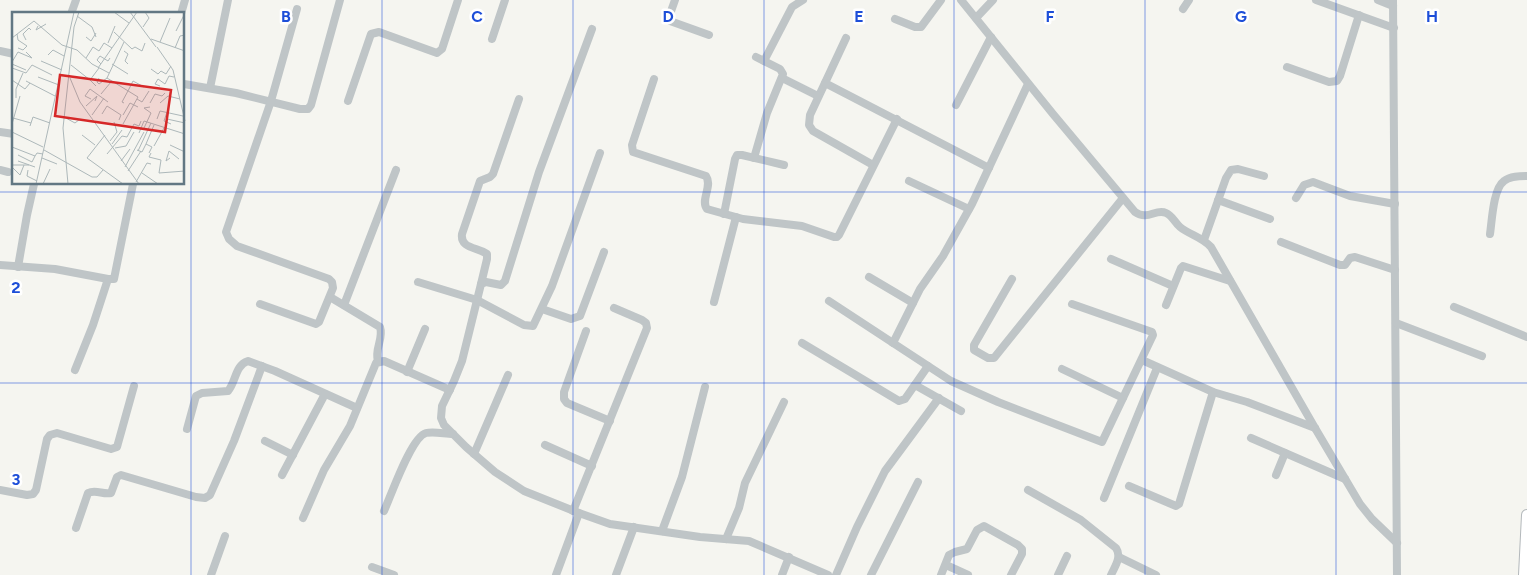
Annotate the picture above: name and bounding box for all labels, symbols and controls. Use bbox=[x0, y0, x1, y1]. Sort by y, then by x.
text: B bbox=[281, 7, 291, 26]
text: C bbox=[471, 7, 483, 26]
text: D bbox=[662, 7, 674, 26]
text: E bbox=[854, 7, 864, 26]
text: F bbox=[1046, 7, 1055, 26]
text: G bbox=[1235, 7, 1247, 26]
text: H bbox=[1426, 7, 1438, 26]
inset map bbox=[12, 12, 185, 185]
text: 2 bbox=[11, 278, 21, 297]
text: 3 bbox=[12, 470, 21, 489]

